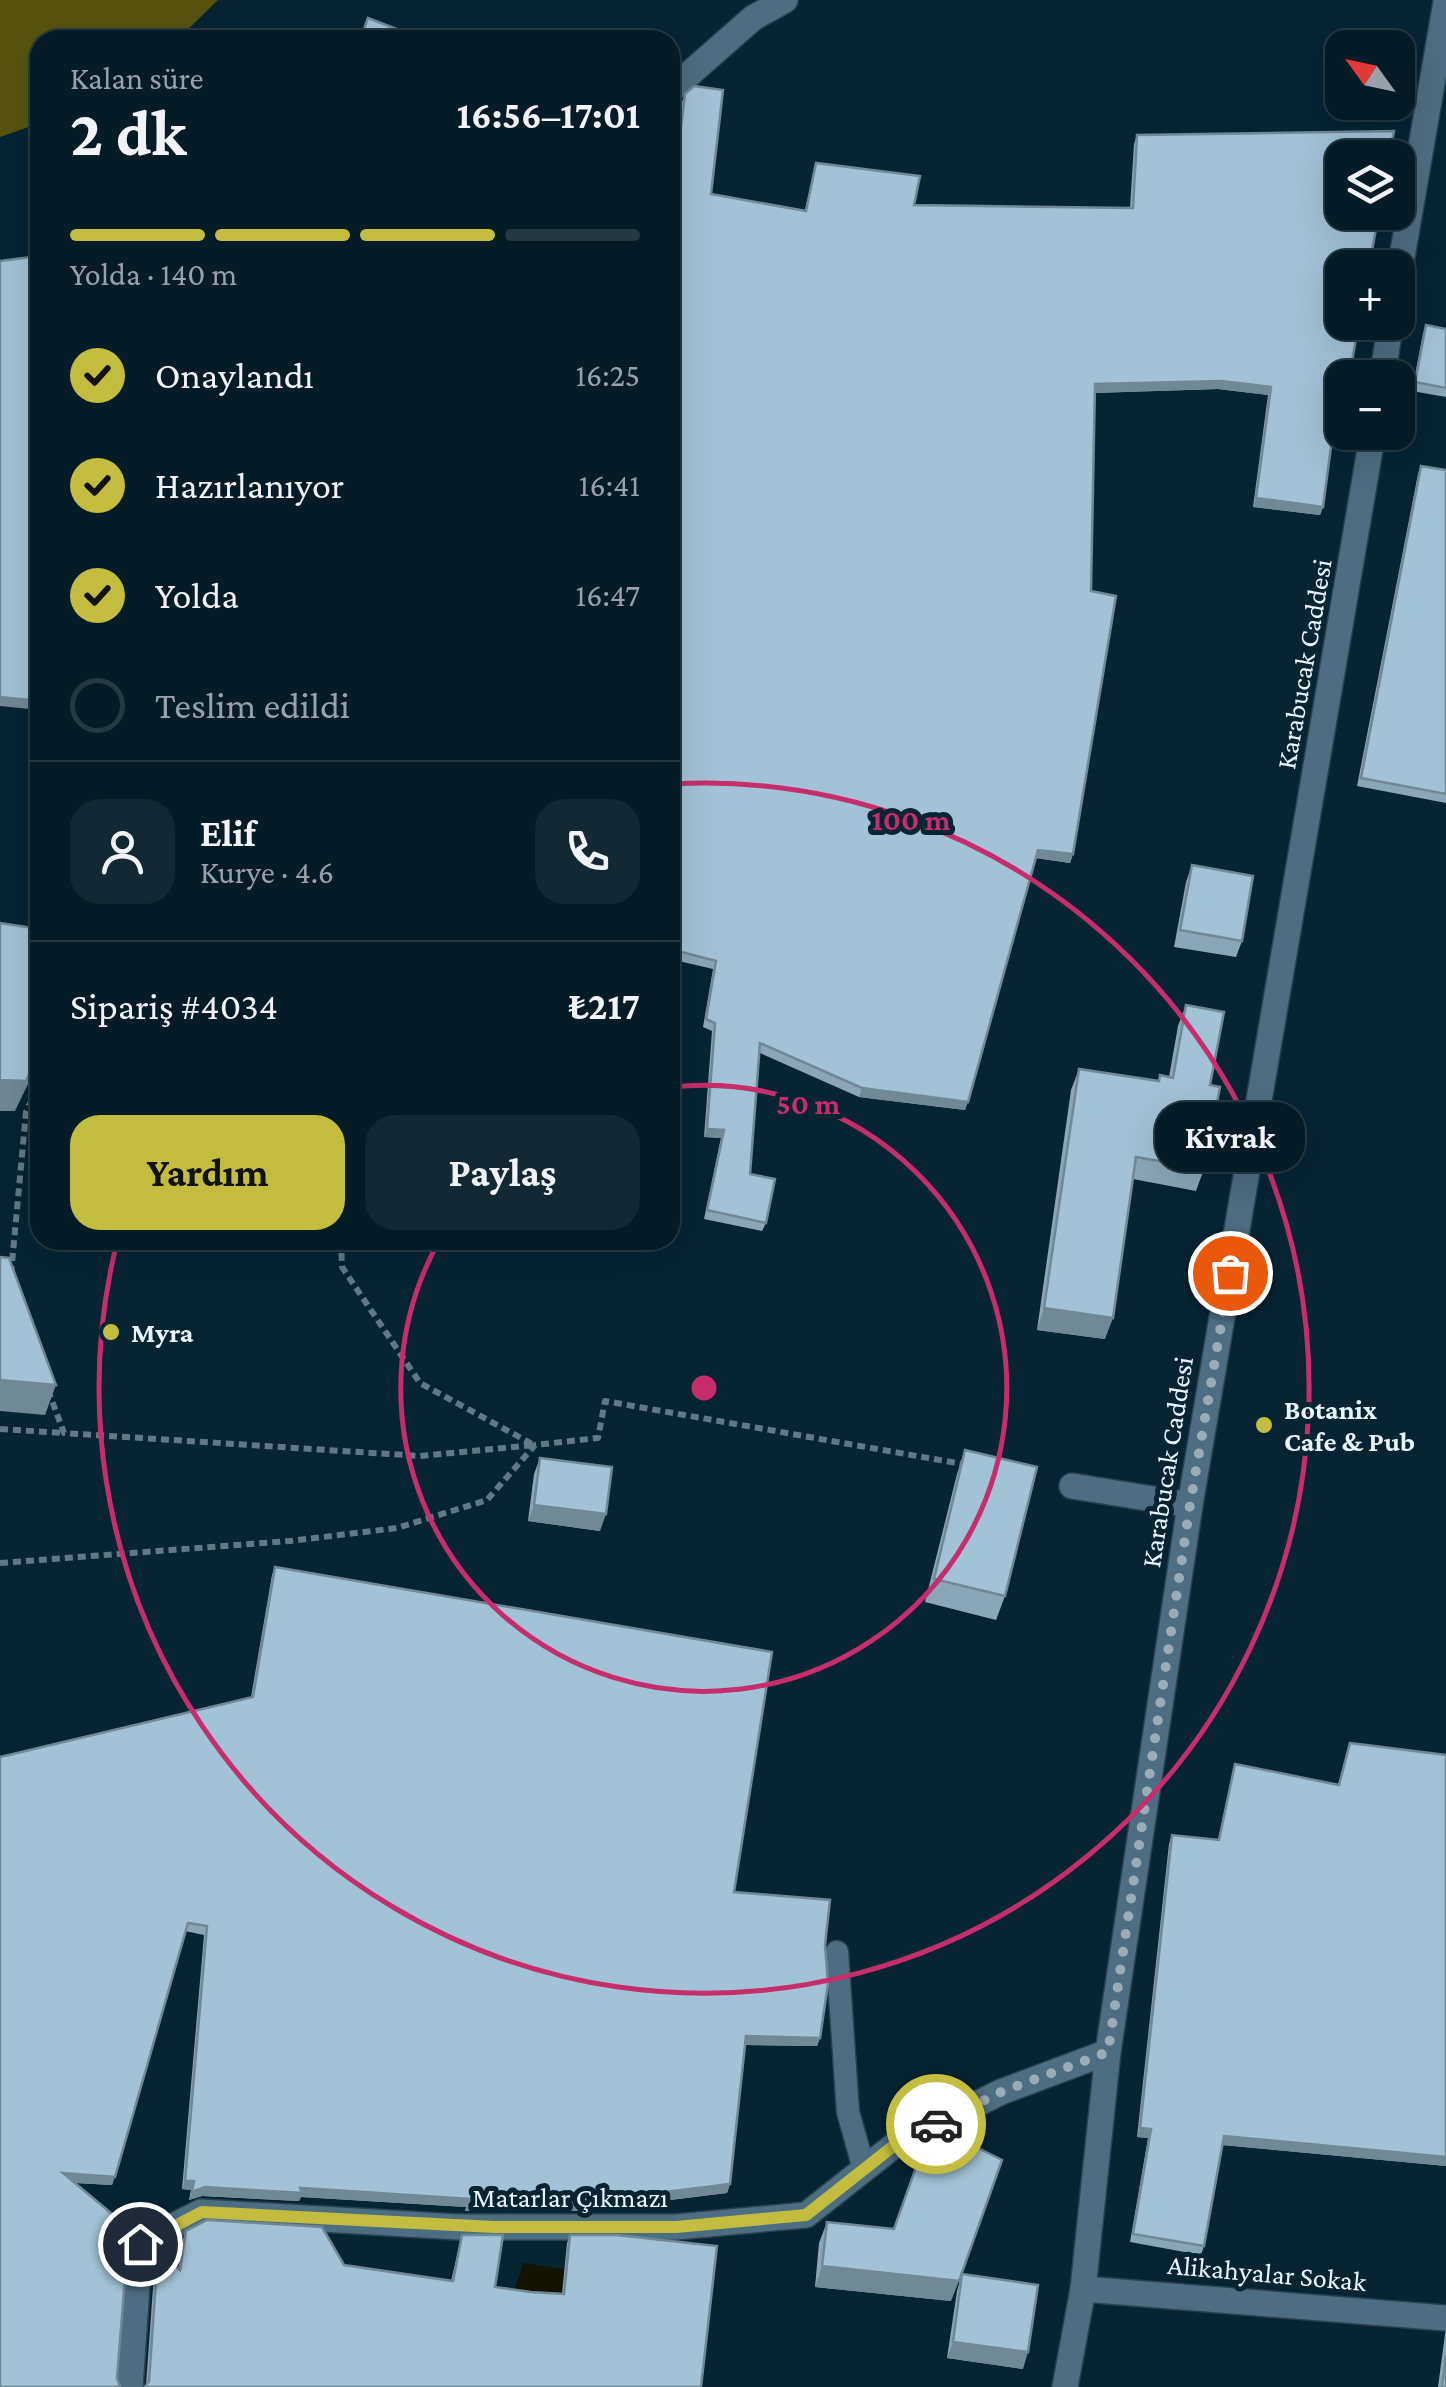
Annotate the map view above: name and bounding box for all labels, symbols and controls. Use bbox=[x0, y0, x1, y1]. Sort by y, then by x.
north arrow bbox=[1325, 30, 1415, 120]
map controls bbox=[1325, 30, 1415, 450]
text: Kalan süre bbox=[70, 60, 204, 96]
text: 16:56–17:01 bbox=[457, 94, 640, 136]
text: 2 dk bbox=[70, 97, 186, 169]
button: layers bbox=[1325, 140, 1415, 230]
button: + bbox=[1325, 250, 1415, 340]
text: Yolda · 140 m bbox=[70, 256, 237, 292]
icon: check bbox=[70, 348, 125, 403]
text: Onaylandı bbox=[155, 354, 314, 396]
text: 16:25 bbox=[575, 357, 640, 393]
button: − bbox=[1325, 360, 1415, 450]
icon: check bbox=[70, 458, 125, 513]
text: Hazırlanıyor bbox=[155, 464, 344, 506]
text: 16:41 bbox=[579, 467, 640, 503]
street label: Karabucak Caddesi bbox=[1270, 556, 1338, 772]
icon: check bbox=[70, 568, 125, 623]
text: Yolda bbox=[155, 574, 239, 616]
text: 16:47 bbox=[576, 577, 640, 613]
text: Teslim edildi bbox=[155, 684, 350, 726]
button: person bbox=[70, 799, 175, 904]
button: phone bbox=[535, 799, 640, 904]
text: 100 m bbox=[872, 803, 951, 836]
text: Elif bbox=[200, 812, 256, 854]
text: Kurye · 4.6 bbox=[200, 854, 334, 890]
text: Sipariş #4034 bbox=[70, 985, 278, 1027]
text: ₺217 bbox=[569, 985, 640, 1027]
text: 50 m bbox=[776, 1087, 841, 1120]
callout: Kivrak bbox=[1155, 1103, 1305, 1173]
button: Yardım bbox=[70, 1115, 345, 1230]
button: Paylaş bbox=[365, 1115, 640, 1230]
text: Kivrak bbox=[1185, 1119, 1275, 1155]
pin bbox=[1188, 1231, 1273, 1316]
icon: bag bbox=[1203, 1246, 1258, 1301]
place label: Myra bbox=[131, 1317, 194, 1348]
marker: Myra bbox=[100, 1321, 122, 1343]
street label: Karabucak Caddesi bbox=[1135, 1354, 1199, 1570]
centre of rings bbox=[686, 1370, 722, 1406]
place label: Botanix Cafe & Pub bbox=[1284, 1394, 1415, 1457]
marker: Botanix Cafe & Pub bbox=[1253, 1414, 1275, 1436]
courier bbox=[886, 2074, 986, 2174]
icon: car bbox=[909, 2097, 964, 2152]
street label: Matarlar Çıkmazı bbox=[472, 2182, 668, 2213]
pin bbox=[98, 2202, 183, 2287]
icon: home bbox=[113, 2217, 168, 2272]
street label: Alikahyalar Sokak bbox=[1166, 2249, 1368, 2297]

